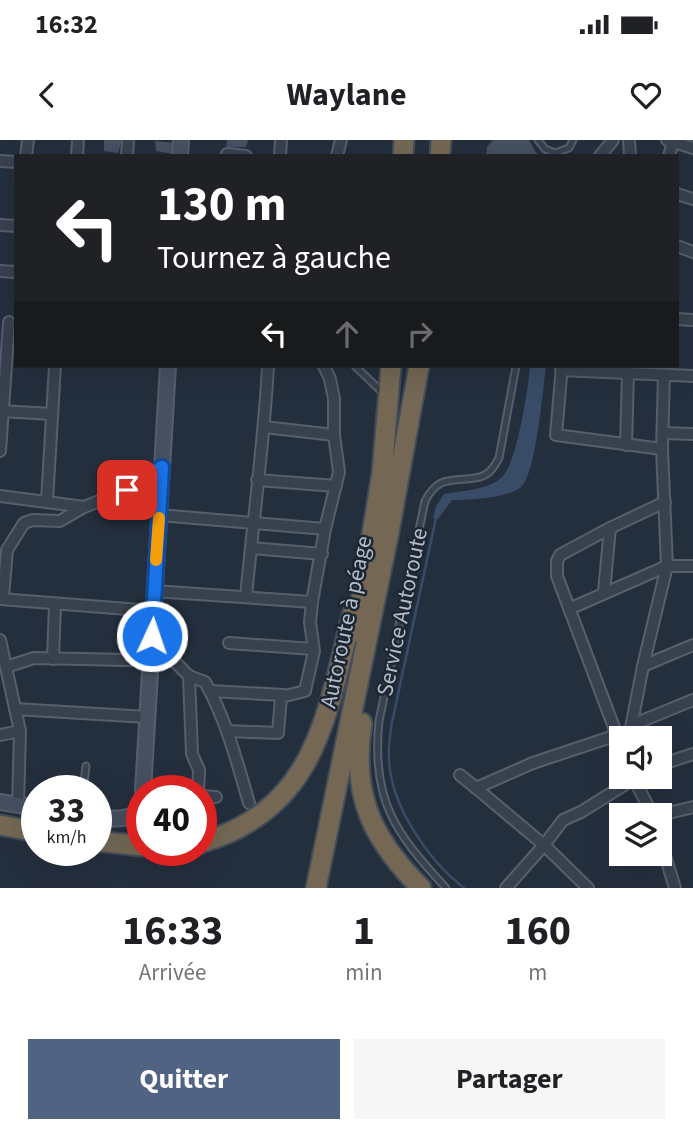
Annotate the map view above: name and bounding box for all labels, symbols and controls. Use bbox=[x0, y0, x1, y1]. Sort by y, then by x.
text: 16:32 bbox=[35, 6, 98, 43]
text: Waylane bbox=[286, 72, 407, 118]
icon: back bbox=[28, 76, 66, 114]
icon: heart bbox=[627, 76, 665, 114]
text: 130 m bbox=[157, 170, 286, 240]
icon: left bbox=[42, 182, 133, 273]
text: Tournez à gauche bbox=[157, 235, 391, 281]
icon: left bbox=[255, 315, 293, 353]
icon: ahead bbox=[328, 315, 366, 353]
icon: right bbox=[401, 315, 439, 353]
pin bbox=[97, 460, 157, 520]
icon: arrive bbox=[108, 471, 146, 509]
street label: Service Autoroute bbox=[368, 525, 436, 699]
street label: Autoroute à péage bbox=[312, 533, 380, 711]
position arrow bbox=[115, 599, 189, 673]
map controls bbox=[609, 726, 672, 866]
button: sound bbox=[609, 726, 672, 789]
speed limit sign: 40 bbox=[126, 775, 217, 866]
text: 33 bbox=[48, 786, 85, 836]
button: layers bbox=[609, 803, 672, 866]
text: km/h bbox=[47, 825, 86, 850]
text: 16:33 bbox=[122, 901, 223, 961]
text: 1 bbox=[353, 901, 375, 961]
text: 160 bbox=[504, 901, 571, 961]
text: Arrivée bbox=[139, 956, 206, 989]
text: min bbox=[345, 956, 383, 989]
text: m bbox=[528, 956, 547, 989]
button: Quitter bbox=[28, 1039, 340, 1119]
button: Partager bbox=[354, 1039, 665, 1119]

